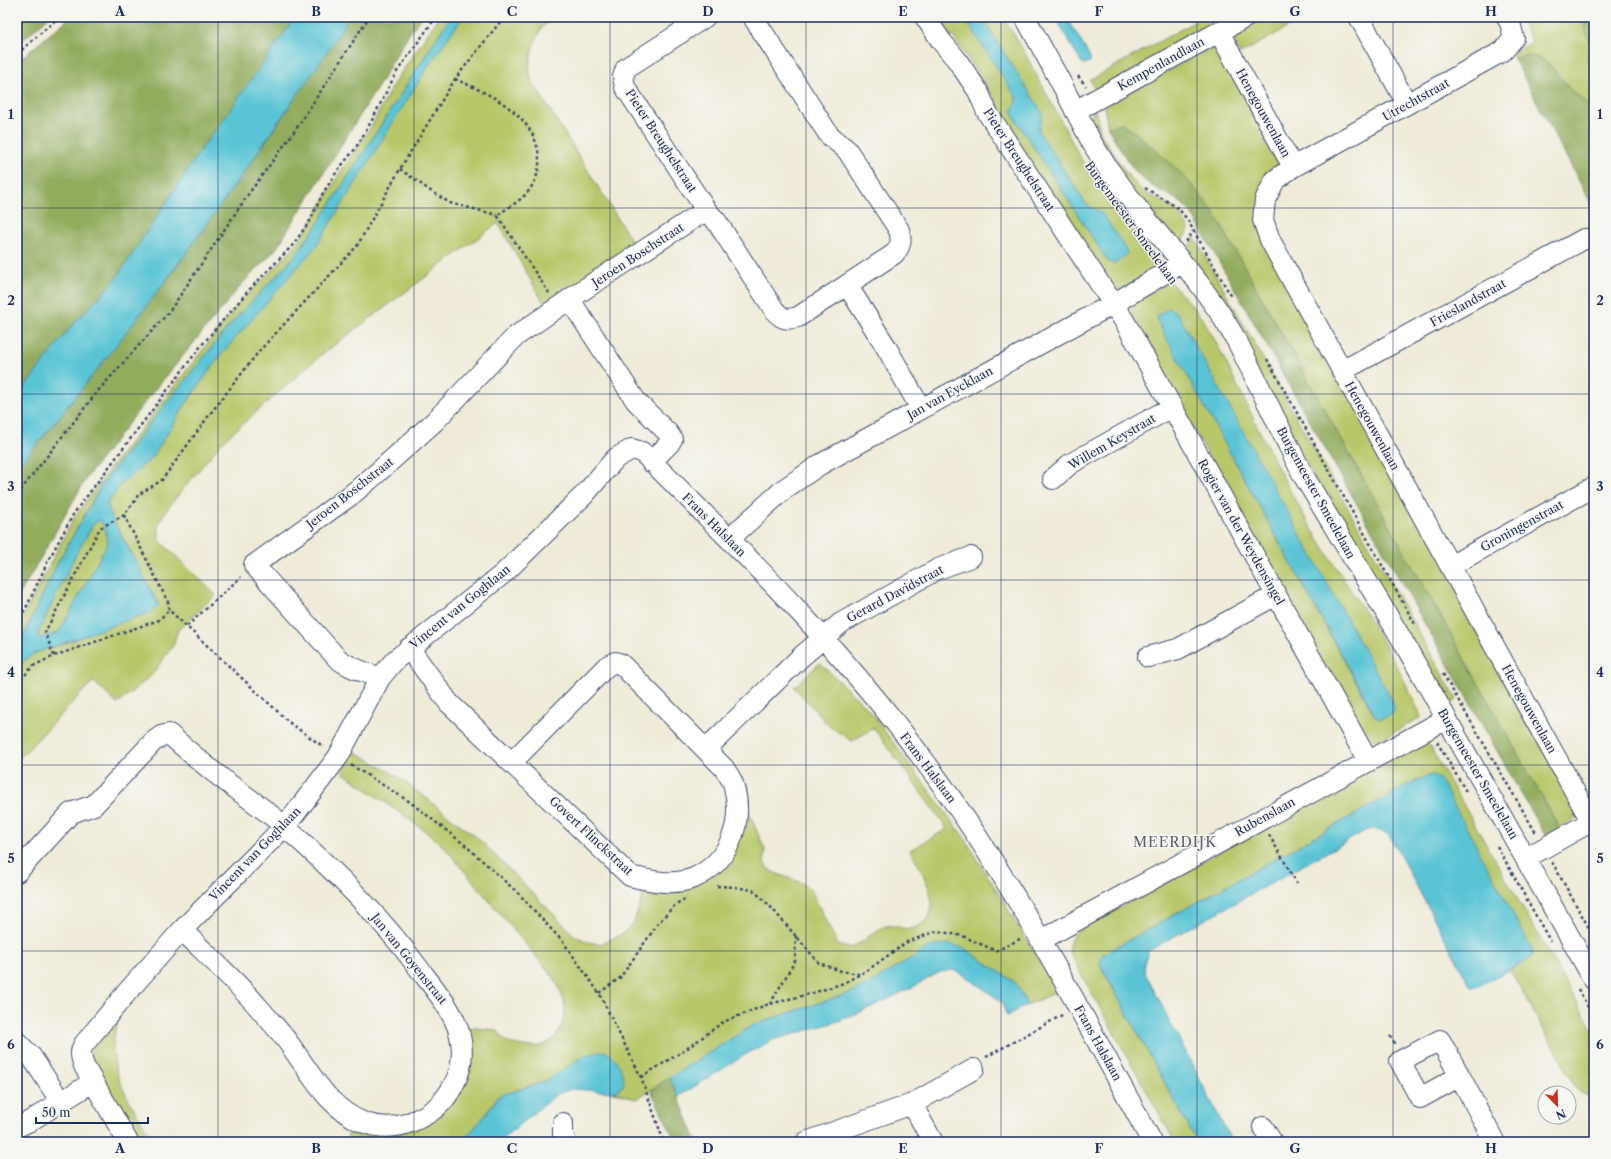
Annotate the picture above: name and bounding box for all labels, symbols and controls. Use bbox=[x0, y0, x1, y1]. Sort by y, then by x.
text: A bbox=[114, 3, 126, 19]
text: B bbox=[311, 3, 321, 19]
text: C bbox=[507, 3, 517, 19]
text: D bbox=[702, 3, 714, 19]
text: E bbox=[898, 3, 908, 19]
text: F bbox=[1095, 3, 1104, 19]
text: G bbox=[1289, 3, 1301, 19]
text: H bbox=[1485, 3, 1497, 19]
street label: Kempenlandlaan bbox=[1115, 33, 1207, 94]
street label: Henegouwenlaan bbox=[1233, 66, 1294, 160]
street label: Utrechtstraat bbox=[1380, 75, 1452, 124]
street label: Pieter Breughelstraat bbox=[622, 86, 701, 196]
street label: Pieter Breughelstraat bbox=[980, 105, 1059, 215]
text: 1 bbox=[8, 106, 14, 122]
text: 1 bbox=[1597, 106, 1603, 122]
street label: Burgemeester Smeelelaan bbox=[1082, 158, 1181, 288]
street label: Jeroen Boschstraat bbox=[587, 219, 687, 291]
street label: Frieslandstraat bbox=[1427, 275, 1509, 330]
text: 2 bbox=[7, 292, 15, 308]
text: 2 bbox=[1596, 292, 1604, 308]
street label: Jan van Eycklaan bbox=[903, 363, 996, 423]
street label: Henegouwenlaan bbox=[1342, 379, 1403, 473]
street label: Willem Keystraat bbox=[1065, 410, 1159, 473]
street label: Burgemeester Smeelelaan bbox=[1274, 424, 1359, 562]
street label: Jeroen Boschstraat bbox=[302, 453, 397, 533]
street label: Rogier van der Weydensingel bbox=[1195, 456, 1288, 608]
text: 3 bbox=[7, 478, 15, 494]
text: 3 bbox=[1596, 478, 1604, 494]
street label: Frans Halslaan bbox=[679, 490, 750, 560]
street label: Groningenstraat bbox=[1478, 496, 1566, 555]
street label: Vincent van Goghlaan bbox=[406, 561, 513, 652]
street label: Gerard Davidstraat bbox=[844, 561, 946, 625]
street label: Henegouwenlaan bbox=[1499, 662, 1560, 756]
text: 4 bbox=[7, 664, 15, 680]
text: 4 bbox=[1596, 664, 1604, 680]
street label: Burgemeester Smeelelaan bbox=[1435, 706, 1522, 842]
street label: Frans Halslaan bbox=[897, 730, 960, 806]
street label: Govert Flinckstraat bbox=[546, 793, 637, 879]
street label: Rubenslaan bbox=[1232, 794, 1298, 839]
street label: Vincent van Goghlaan bbox=[205, 803, 304, 905]
district label: MEERDIJK bbox=[1133, 833, 1217, 851]
text: 5 bbox=[7, 850, 15, 866]
text: 5 bbox=[1596, 850, 1604, 866]
street label: Jan van Goyenstraat bbox=[367, 909, 451, 1008]
street label: Frans Halslaan bbox=[1071, 1002, 1126, 1084]
text: 6 bbox=[7, 1036, 15, 1052]
text: 6 bbox=[1596, 1036, 1604, 1052]
north arrow bbox=[1537, 1085, 1577, 1125]
scale bar bbox=[36, 1099, 148, 1125]
text: 50 m bbox=[42, 1105, 71, 1120]
text: N bbox=[1553, 1106, 1568, 1123]
text: A bbox=[114, 1140, 126, 1156]
text: B bbox=[311, 1140, 321, 1156]
text: C bbox=[507, 1140, 517, 1156]
text: D bbox=[702, 1140, 714, 1156]
text: E bbox=[898, 1140, 908, 1156]
text: F bbox=[1095, 1140, 1104, 1156]
text: G bbox=[1289, 1140, 1301, 1156]
text: H bbox=[1485, 1140, 1497, 1156]

